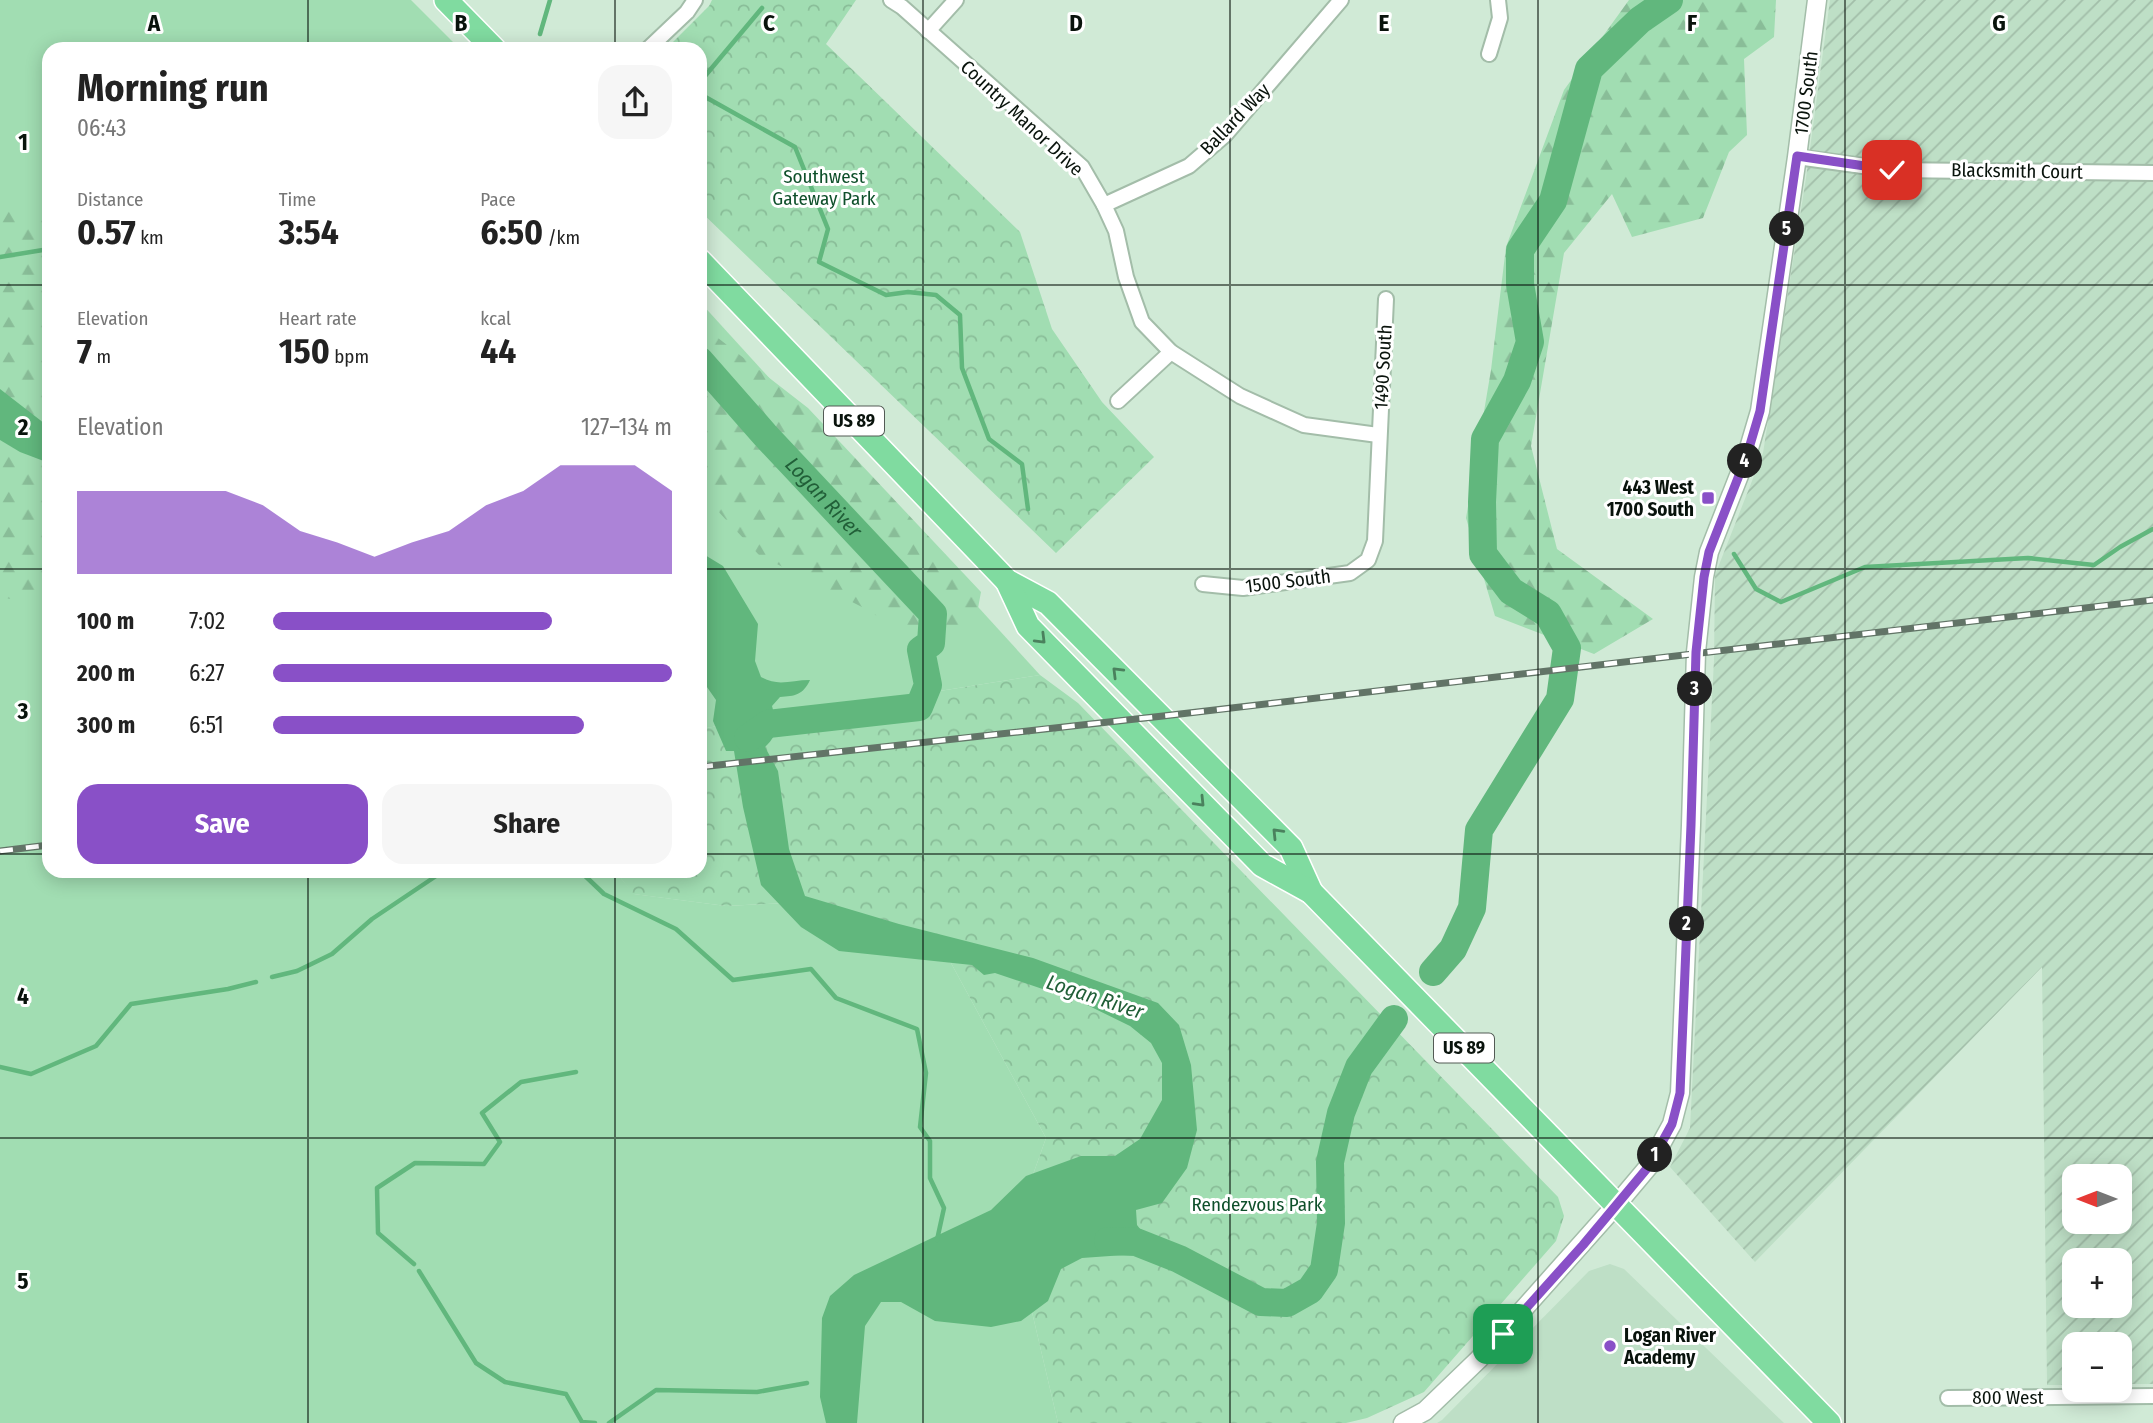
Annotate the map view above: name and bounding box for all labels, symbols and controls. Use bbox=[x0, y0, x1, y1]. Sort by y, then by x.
text: A bbox=[147, 9, 161, 37]
text: B bbox=[455, 9, 468, 37]
text: C bbox=[763, 9, 775, 37]
text: D bbox=[1069, 9, 1083, 37]
text: E bbox=[1379, 9, 1390, 37]
text: F bbox=[1687, 9, 1697, 37]
text: G bbox=[1992, 9, 2006, 37]
street label: 1700 South bbox=[1789, 50, 1823, 136]
street label: Country Manor Drive bbox=[956, 55, 1088, 181]
text: Morning run bbox=[77, 65, 269, 111]
button: share bbox=[598, 65, 672, 139]
street label: Ballard Way bbox=[1195, 78, 1275, 160]
text: 06:43 bbox=[77, 114, 126, 142]
text: 1 bbox=[18, 128, 28, 156]
pin bbox=[1862, 140, 1922, 200]
icon: check bbox=[1873, 151, 1911, 189]
street label: Blacksmith Court bbox=[1951, 158, 2084, 184]
park label: Southwest Gateway Park bbox=[772, 165, 876, 210]
text: Distance bbox=[77, 188, 144, 211]
text: Time bbox=[279, 188, 316, 211]
text: Pace bbox=[480, 188, 516, 211]
text: 0.57 bbox=[77, 211, 136, 253]
text: 3:54 bbox=[279, 211, 339, 253]
text: 6:50 bbox=[480, 211, 543, 253]
pin: 5 bbox=[1770, 212, 1804, 246]
text: 5 bbox=[1782, 217, 1791, 240]
text: km bbox=[136, 226, 164, 249]
text: /km bbox=[543, 226, 580, 249]
text: Elevation bbox=[77, 307, 149, 330]
text: Heart rate bbox=[279, 307, 357, 330]
text: kcal bbox=[480, 307, 511, 330]
street label: 1490 South bbox=[1369, 324, 1397, 410]
text: 7 bbox=[77, 330, 92, 372]
text: 150 bbox=[279, 330, 330, 372]
text: 44 bbox=[480, 330, 516, 372]
text: m bbox=[92, 345, 111, 368]
text: bpm bbox=[330, 345, 369, 368]
road number: US 89 bbox=[824, 407, 884, 436]
text: 2 bbox=[17, 413, 29, 441]
text: Elevation bbox=[77, 413, 164, 441]
text: 127–134 m bbox=[581, 413, 672, 441]
pin: 4 bbox=[1728, 444, 1762, 478]
text: 4 bbox=[1740, 449, 1749, 472]
water label: Logan River bbox=[780, 452, 868, 543]
place label: 443 West 1700 South bbox=[1607, 476, 1694, 521]
marker: 443 West 1700 South bbox=[1700, 490, 1716, 506]
street label: 1500 South bbox=[1244, 564, 1332, 598]
text: 100 m bbox=[77, 607, 134, 635]
text: 7:02 bbox=[189, 607, 225, 635]
one-way arrow bbox=[1033, 631, 1046, 644]
text: 200 m bbox=[77, 659, 135, 687]
text: 6:27 bbox=[189, 659, 225, 687]
one-way arrow bbox=[1113, 667, 1126, 680]
pin: 3 bbox=[1678, 672, 1712, 706]
text: 3 bbox=[1690, 677, 1699, 700]
text: 3 bbox=[17, 697, 29, 725]
text: 300 m bbox=[77, 711, 135, 739]
text: 6:51 bbox=[189, 711, 224, 739]
button: Save bbox=[77, 784, 368, 864]
button: Share bbox=[382, 784, 672, 864]
one-way arrow bbox=[1192, 794, 1205, 807]
one-way arrow bbox=[1273, 829, 1286, 842]
pin: 2 bbox=[1670, 906, 1704, 942]
text: 2 bbox=[1682, 912, 1691, 935]
water label: Logan River bbox=[1043, 969, 1148, 1025]
text: 4 bbox=[17, 982, 29, 1010]
road number: US 89 bbox=[1434, 1034, 1494, 1063]
pin: 1 bbox=[1638, 1138, 1672, 1172]
text: 1 bbox=[1650, 1143, 1659, 1166]
north arrow bbox=[2062, 1164, 2132, 1234]
map controls bbox=[2062, 1164, 2132, 1402]
park label: Rendezvous Park bbox=[1191, 1193, 1323, 1216]
button: + bbox=[2062, 1248, 2132, 1318]
text: 5 bbox=[17, 1267, 29, 1295]
pin bbox=[1473, 1304, 1533, 1364]
icon: arrive bbox=[1484, 1315, 1522, 1353]
place label: Logan River Academy bbox=[1623, 1324, 1717, 1369]
button: − bbox=[2062, 1332, 2132, 1402]
marker: Logan River Academy bbox=[1602, 1338, 1618, 1354]
street label: 800 West bbox=[1972, 1386, 2045, 1409]

